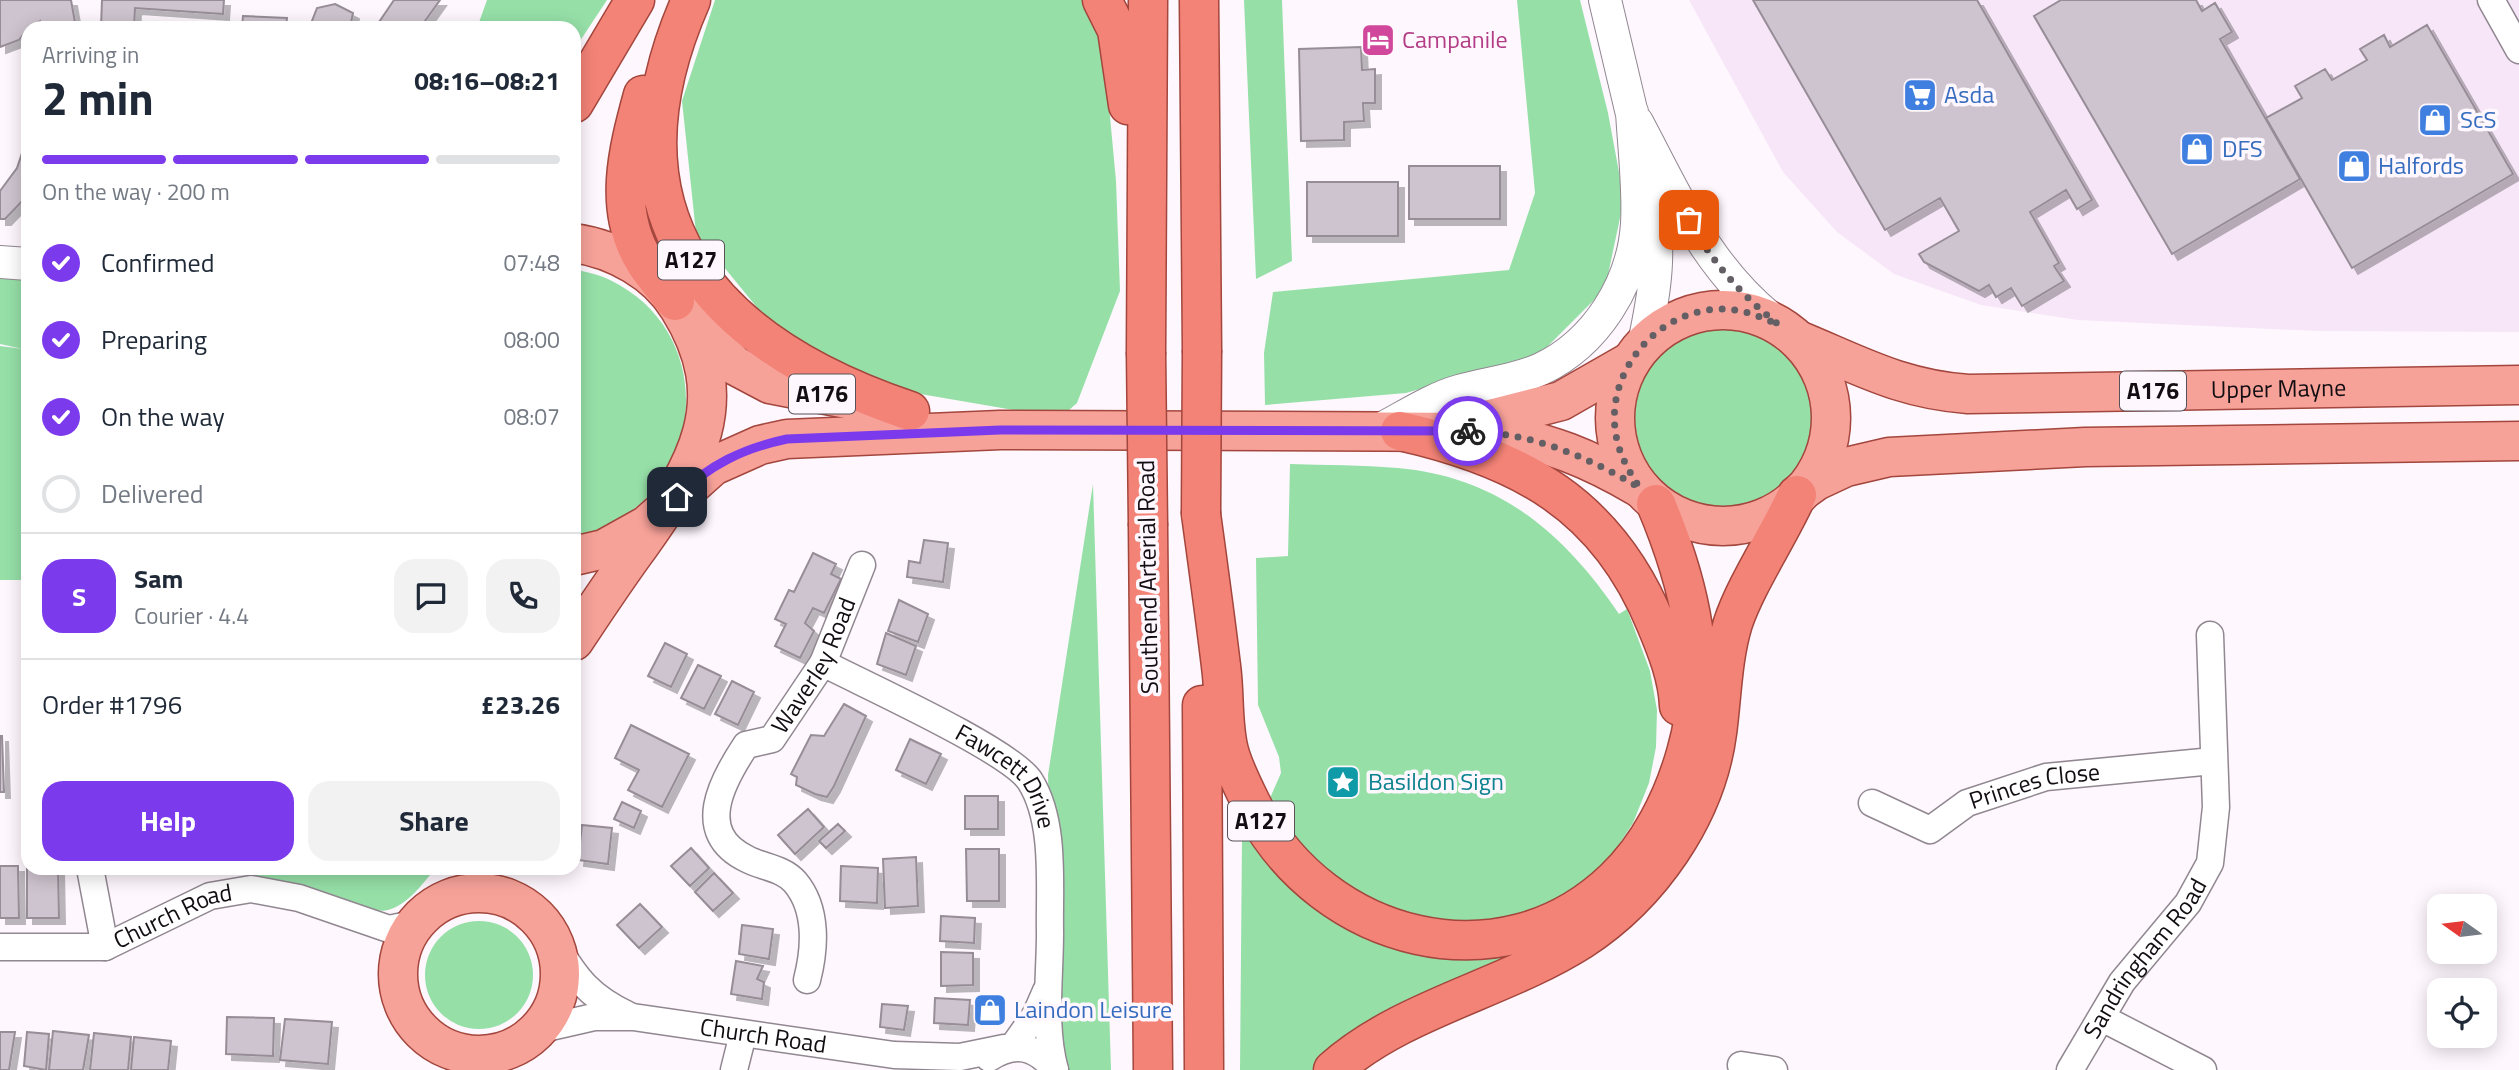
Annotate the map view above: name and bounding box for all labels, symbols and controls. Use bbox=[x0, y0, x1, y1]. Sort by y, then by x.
hotel icon: Campanile bbox=[1359, 21, 1397, 59]
place label: Campanile bbox=[1402, 21, 1508, 57]
text: Arriving in bbox=[42, 37, 139, 72]
text: 08:16–08:21 bbox=[414, 61, 560, 100]
text: 2 min bbox=[42, 63, 154, 133]
supermarket icon: Asda bbox=[1901, 76, 1939, 114]
place label: Asda bbox=[1944, 76, 1994, 112]
shop icon: ScS bbox=[2416, 101, 2454, 139]
place label: ScS bbox=[2460, 101, 2496, 137]
shop icon: DFS bbox=[2178, 130, 2216, 168]
place label: DFS bbox=[2222, 130, 2263, 166]
shop icon: Halfords bbox=[2335, 147, 2373, 185]
place label: Halfords bbox=[2378, 147, 2464, 183]
text: On the way · 200 m bbox=[42, 174, 230, 209]
pin bbox=[1659, 190, 1719, 250]
icon: bag bbox=[1670, 201, 1708, 239]
road number: A127 bbox=[658, 241, 724, 280]
text: Confirmed bbox=[101, 243, 215, 282]
icon: check bbox=[42, 244, 80, 282]
text: 07:48 bbox=[503, 245, 560, 280]
text: Preparing bbox=[101, 320, 207, 359]
icon: check bbox=[42, 321, 80, 359]
text: 08:00 bbox=[503, 322, 560, 357]
street label: Upper Mayne bbox=[2211, 369, 2346, 407]
road number: A176 bbox=[2120, 372, 2186, 410]
road number: A176 bbox=[789, 374, 855, 414]
courier bbox=[1433, 396, 1503, 466]
text: On the way bbox=[101, 397, 225, 436]
icon: check bbox=[42, 398, 80, 436]
text: 08:07 bbox=[503, 399, 560, 434]
icon: bike bbox=[1449, 412, 1487, 450]
street label: Southend Arterial Road bbox=[1127, 460, 1167, 694]
pin bbox=[647, 467, 707, 527]
text: Delivered bbox=[101, 474, 204, 513]
icon: home bbox=[658, 478, 696, 516]
text: Sam bbox=[134, 559, 183, 598]
button: chat bbox=[394, 559, 468, 633]
button: phone bbox=[486, 559, 560, 633]
text: S bbox=[72, 577, 86, 616]
street label: Waverley Road bbox=[762, 592, 864, 740]
text: Courier · 4.4 bbox=[134, 598, 249, 633]
text: Order #1796 bbox=[42, 685, 182, 724]
text: £23.26 bbox=[481, 685, 560, 724]
street label: Fawcett Drive bbox=[949, 714, 1065, 831]
street label: Princes Close bbox=[1964, 753, 2102, 818]
place icon: Basildon Sign bbox=[1324, 763, 1362, 801]
place label: Basildon Sign bbox=[1368, 763, 1504, 799]
button: Help bbox=[42, 781, 294, 861]
button: Share bbox=[308, 781, 560, 861]
road number: A127 bbox=[1228, 802, 1294, 841]
street label: Sandringham Road bbox=[2074, 871, 2215, 1045]
street label: Church Road bbox=[107, 874, 235, 957]
north arrow bbox=[2427, 894, 2497, 964]
map controls bbox=[2427, 894, 2497, 1048]
button: locate bbox=[2427, 978, 2497, 1048]
shop icon: Laindon Leisure bbox=[971, 991, 1009, 1029]
place label: Laindon Leisure bbox=[1014, 991, 1172, 1027]
street label: Church Road bbox=[698, 1008, 829, 1062]

